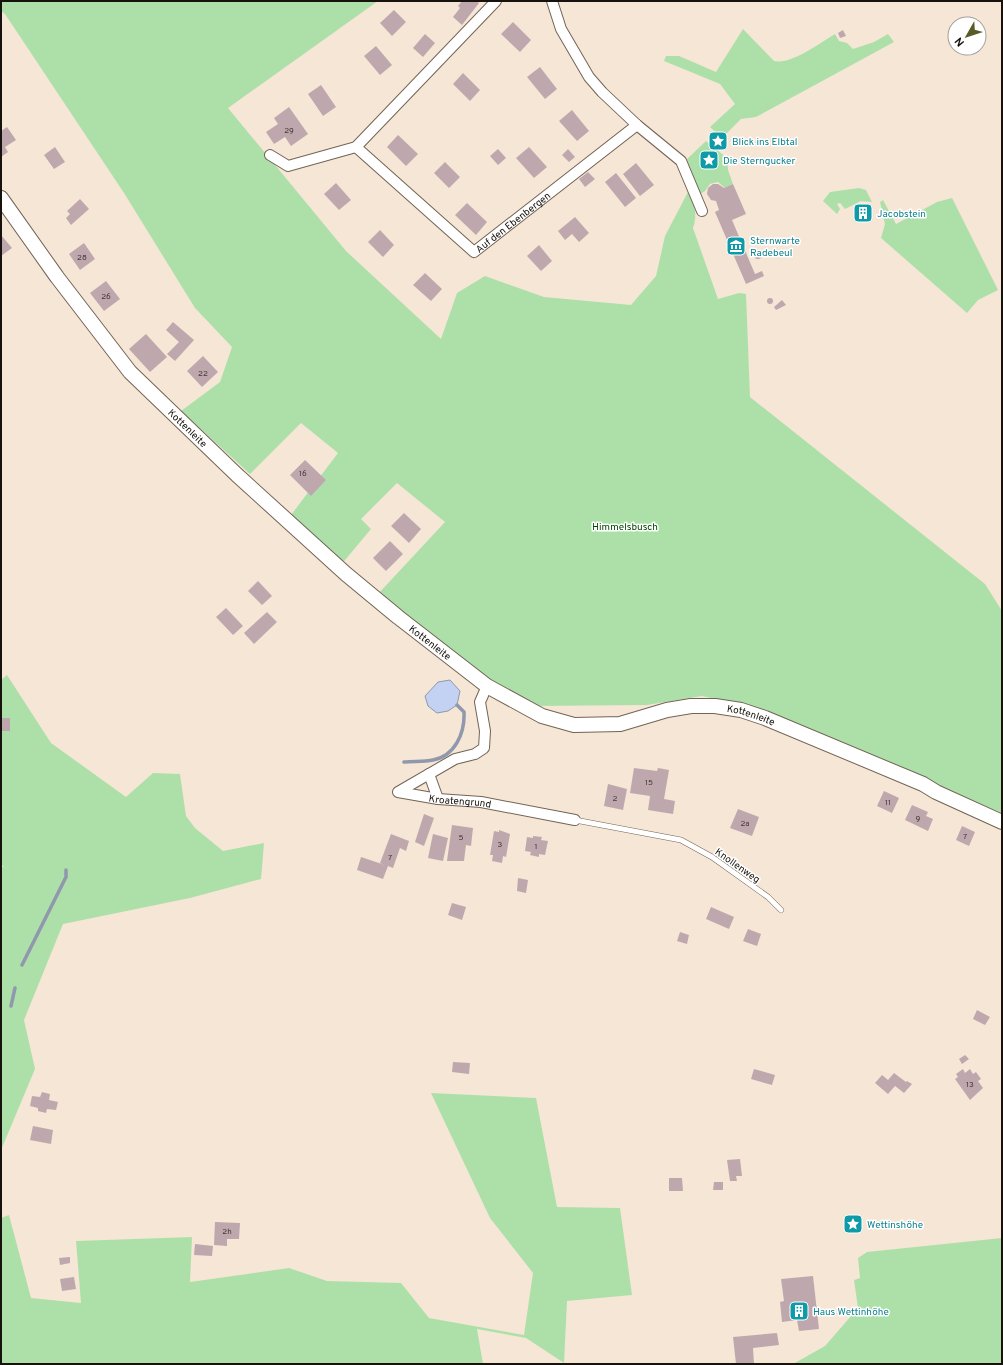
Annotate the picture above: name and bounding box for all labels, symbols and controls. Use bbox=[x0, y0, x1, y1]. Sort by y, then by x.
north arrow bbox=[947, 16, 987, 56]
text: N bbox=[952, 34, 968, 49]
house number: 29 bbox=[284, 126, 294, 136]
place icon: Blick ins Elbtal bbox=[707, 130, 729, 152]
place label: Blick ins Elbtal bbox=[732, 136, 797, 149]
place icon: Die Sterngucker bbox=[698, 149, 720, 171]
place label: Die Sterngucker bbox=[723, 155, 795, 168]
street label: Auf den Ebenbergen bbox=[473, 190, 554, 256]
building icon: Jacobstein bbox=[852, 202, 874, 224]
place label: Jacobstein bbox=[877, 208, 926, 221]
museum icon: Sternwarte Radebeul bbox=[725, 235, 747, 257]
place label: Sternwarte Radebeul bbox=[750, 235, 800, 260]
house number: 28 bbox=[77, 253, 87, 263]
house number: 26 bbox=[101, 292, 111, 302]
house number: 22 bbox=[198, 369, 208, 379]
street label: Kottenleite bbox=[164, 407, 209, 451]
house number: 16 bbox=[299, 469, 307, 479]
park label: Himmelsbusch bbox=[592, 521, 658, 534]
street label: Kottenleite bbox=[406, 623, 453, 664]
street label: Kottenleite bbox=[726, 703, 777, 729]
house number: 15 bbox=[645, 778, 653, 788]
street label: Kroatengrund bbox=[428, 792, 492, 812]
house number: 2 bbox=[613, 794, 618, 804]
house number: 11 bbox=[885, 798, 891, 808]
house number: 9 bbox=[916, 814, 921, 824]
house number: 2a bbox=[740, 819, 750, 829]
house number: 7 bbox=[963, 832, 967, 842]
house number: 5 bbox=[459, 833, 464, 843]
house number: 3 bbox=[498, 840, 503, 850]
house number: 1 bbox=[535, 842, 537, 852]
street label: Knollenweg bbox=[712, 846, 762, 887]
house number: 7 bbox=[388, 853, 392, 863]
house number: 13 bbox=[966, 1080, 974, 1090]
place icon: Wettinshöhe bbox=[842, 1213, 864, 1235]
place label: Wettinshöhe bbox=[867, 1219, 923, 1232]
house number: 2h bbox=[222, 1227, 232, 1237]
building icon: Haus Wettinhöhe bbox=[788, 1300, 810, 1322]
place label: Haus Wettinhöhe bbox=[813, 1306, 889, 1319]

